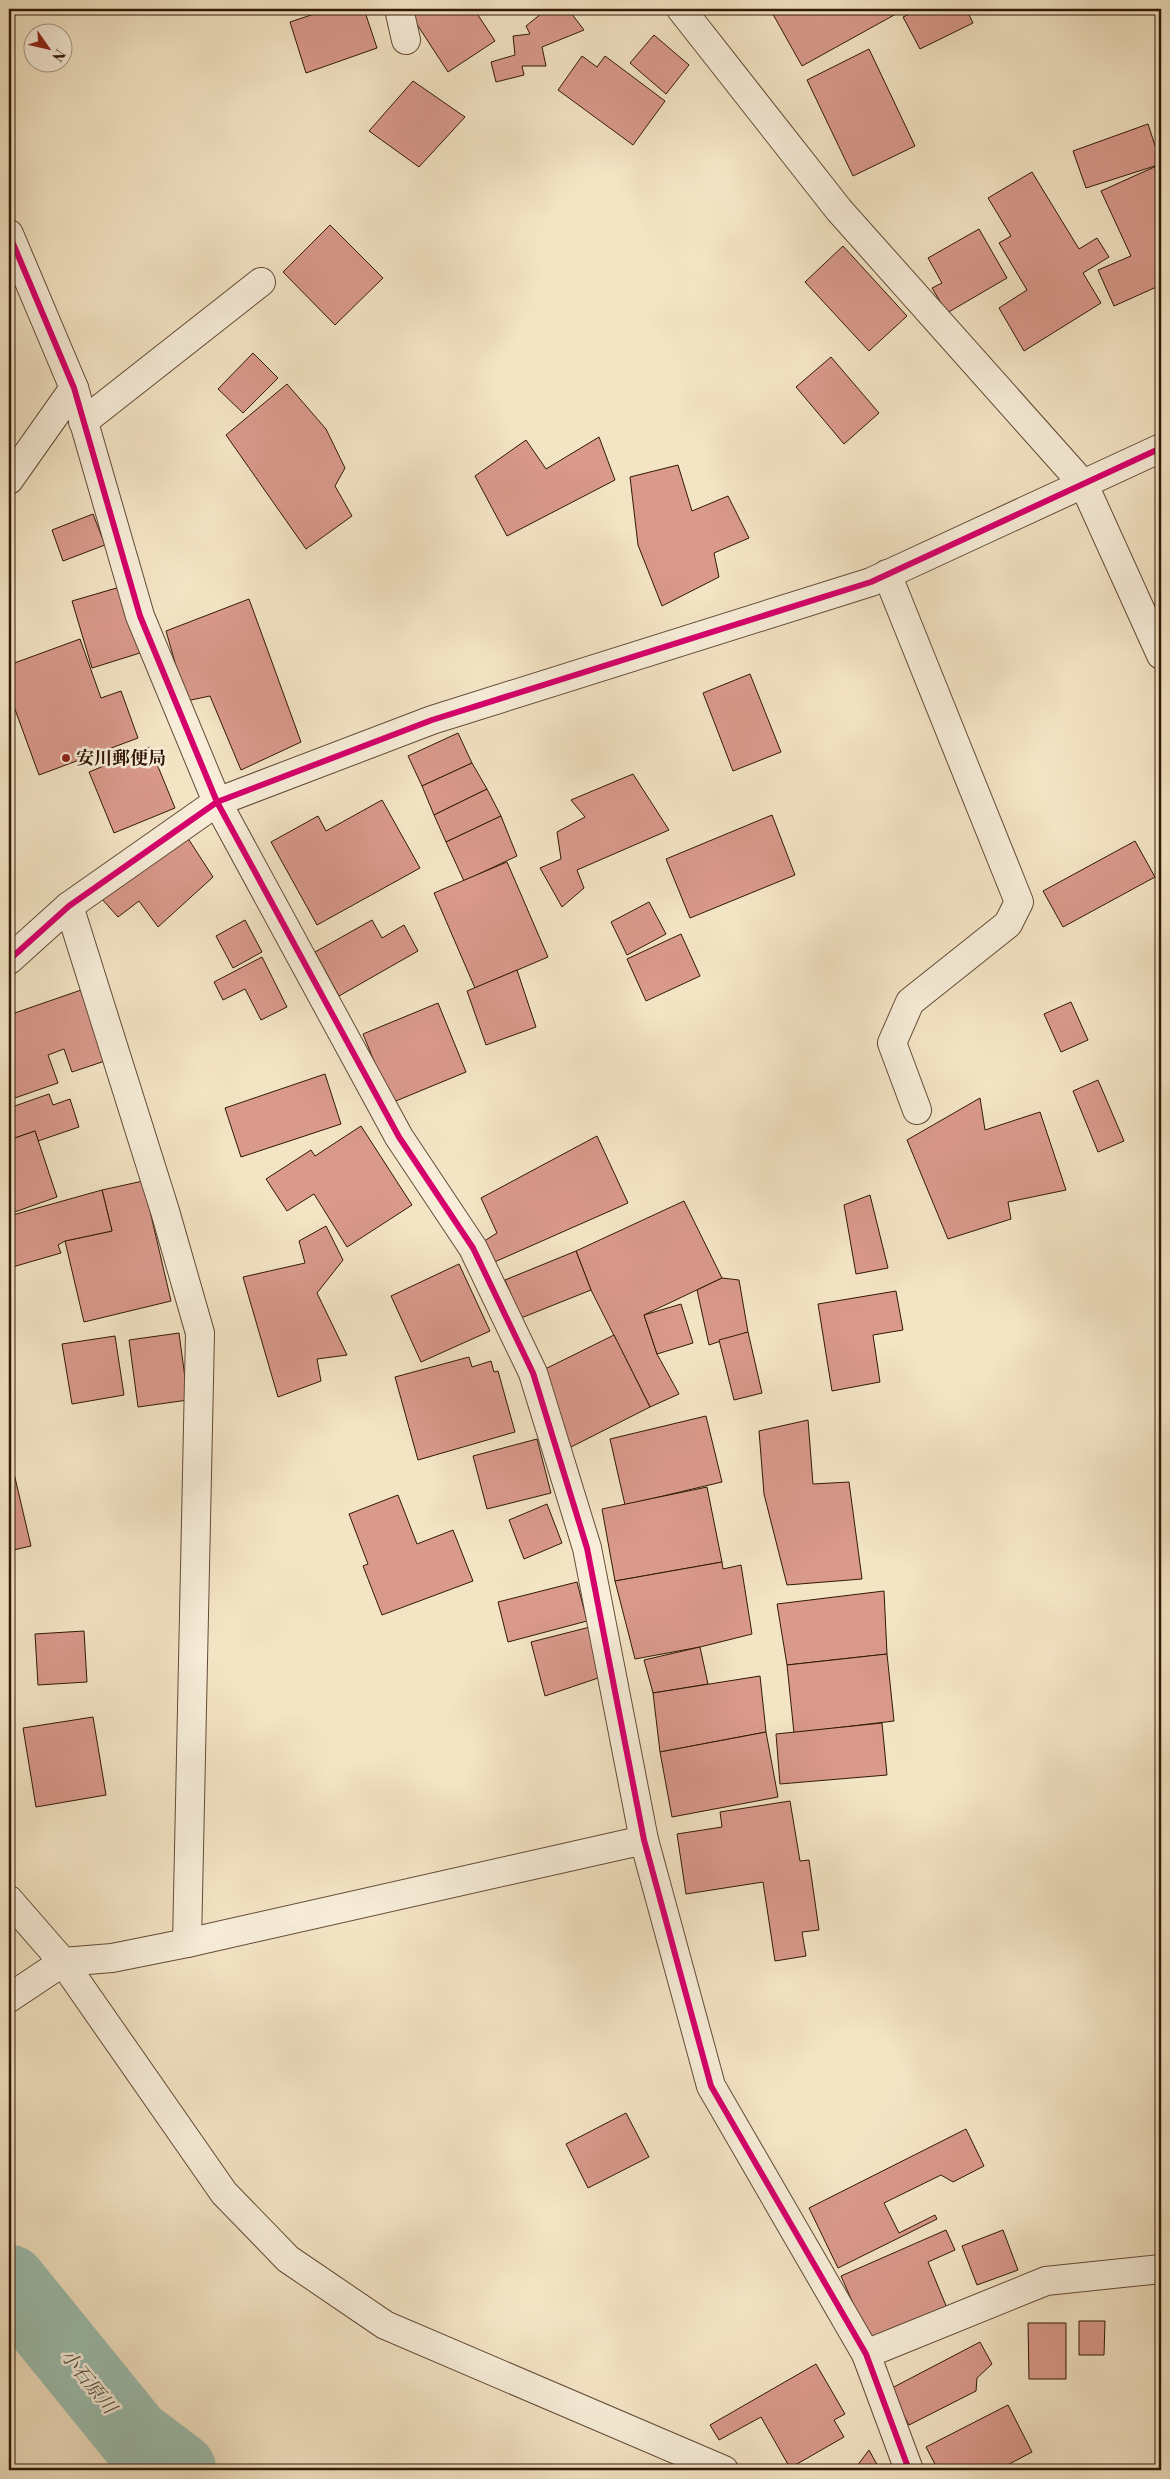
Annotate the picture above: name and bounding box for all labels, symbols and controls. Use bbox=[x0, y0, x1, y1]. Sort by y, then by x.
north arrow bbox=[22, 22, 72, 72]
text: N bbox=[47, 45, 69, 64]
place label: 安川郵便局 bbox=[76, 747, 166, 770]
marker: 安川郵便局 bbox=[60, 752, 72, 764]
water label: 小石原川 bbox=[55, 2345, 123, 2420]

